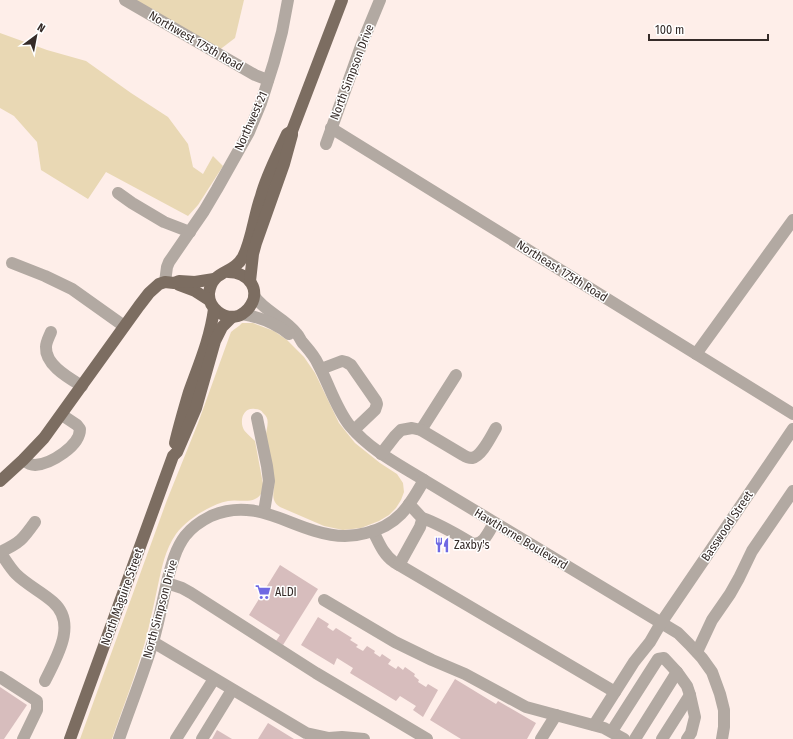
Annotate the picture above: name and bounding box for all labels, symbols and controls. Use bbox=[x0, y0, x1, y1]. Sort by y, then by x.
street label: Northwest 175th Road bbox=[146, 8, 246, 74]
north arrow bbox=[16, 16, 56, 56]
scale bar bbox=[649, 16, 768, 42]
text: N bbox=[35, 21, 47, 35]
street label: North Simpson Drive bbox=[327, 22, 377, 122]
text: 100 m bbox=[655, 23, 684, 37]
street label: Northwest 21 bbox=[232, 89, 270, 153]
street label: Northeast 175th Road bbox=[514, 237, 610, 305]
street label: Basswood Street bbox=[698, 488, 756, 564]
street label: Hawthorne Boulevard bbox=[472, 506, 570, 572]
restaurant icon: Zaxby's bbox=[433, 536, 451, 554]
place label: Zaxby's bbox=[454, 538, 490, 552]
street label: North Maguire Street bbox=[98, 547, 146, 647]
street label: North Simpson Drive bbox=[140, 558, 180, 660]
supermarket icon: ALDI bbox=[254, 583, 272, 601]
place label: ALDI bbox=[275, 585, 297, 599]

